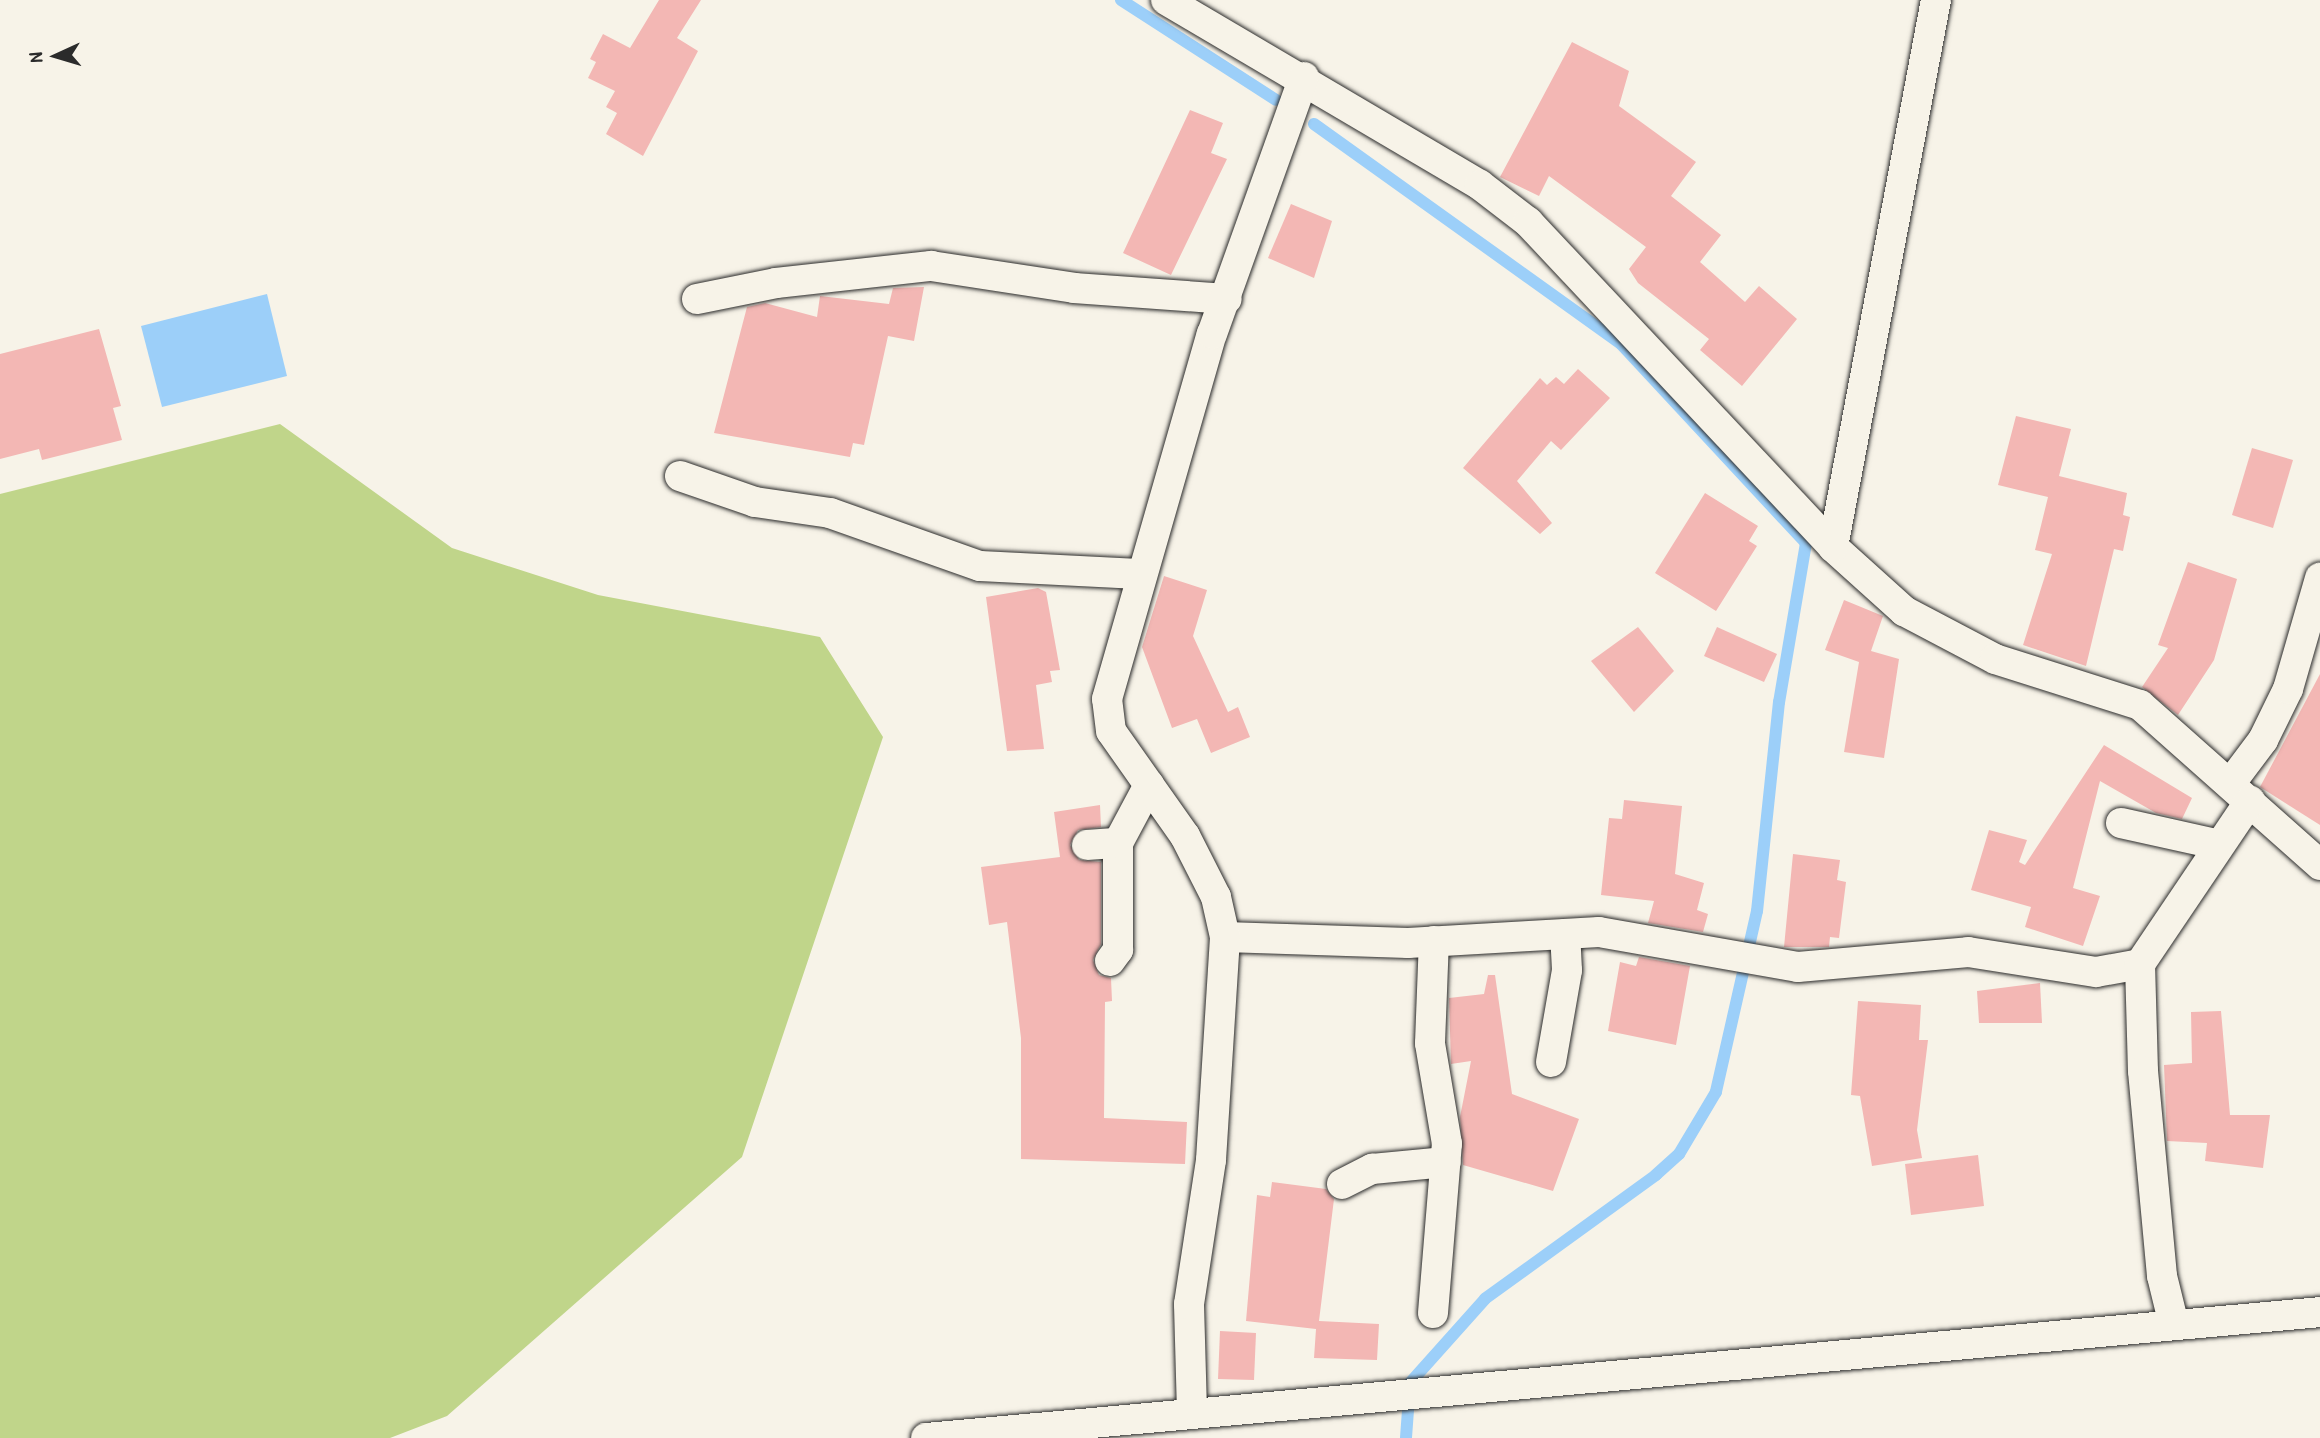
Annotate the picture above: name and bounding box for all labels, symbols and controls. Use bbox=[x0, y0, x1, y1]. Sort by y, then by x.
north arrow bbox=[21, 21, 91, 91]
text: N bbox=[22, 52, 48, 63]

